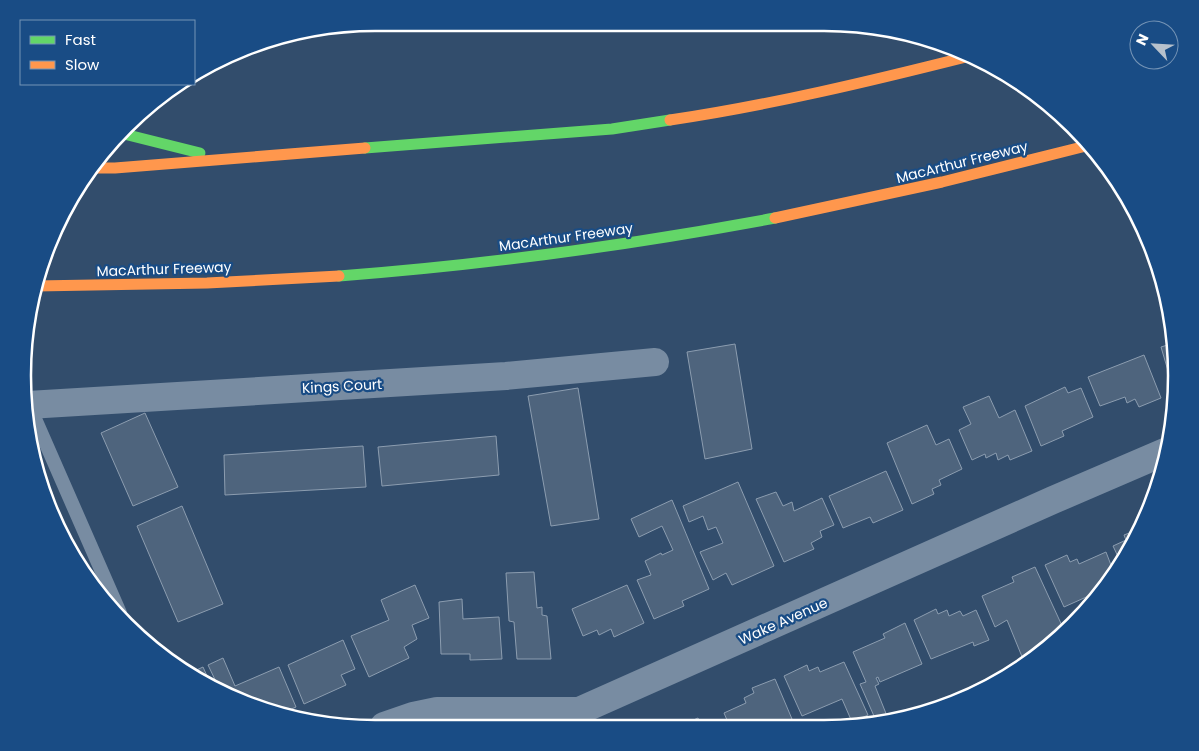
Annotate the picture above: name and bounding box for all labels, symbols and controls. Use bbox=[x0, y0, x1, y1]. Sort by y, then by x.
legend bbox=[20, 20, 195, 85]
north arrow bbox=[1129, 20, 1179, 70]
text: Fast bbox=[65, 29, 96, 50]
text: N bbox=[1131, 31, 1154, 49]
text: Slow bbox=[65, 54, 100, 75]
street label: MacArthur Freeway bbox=[894, 136, 1030, 188]
street label: MacArthur Freeway bbox=[498, 218, 634, 256]
street label: MacArthur Freeway bbox=[96, 257, 232, 281]
street label: Kings Court bbox=[301, 374, 383, 398]
street label: Wake Avenue bbox=[735, 592, 831, 650]

